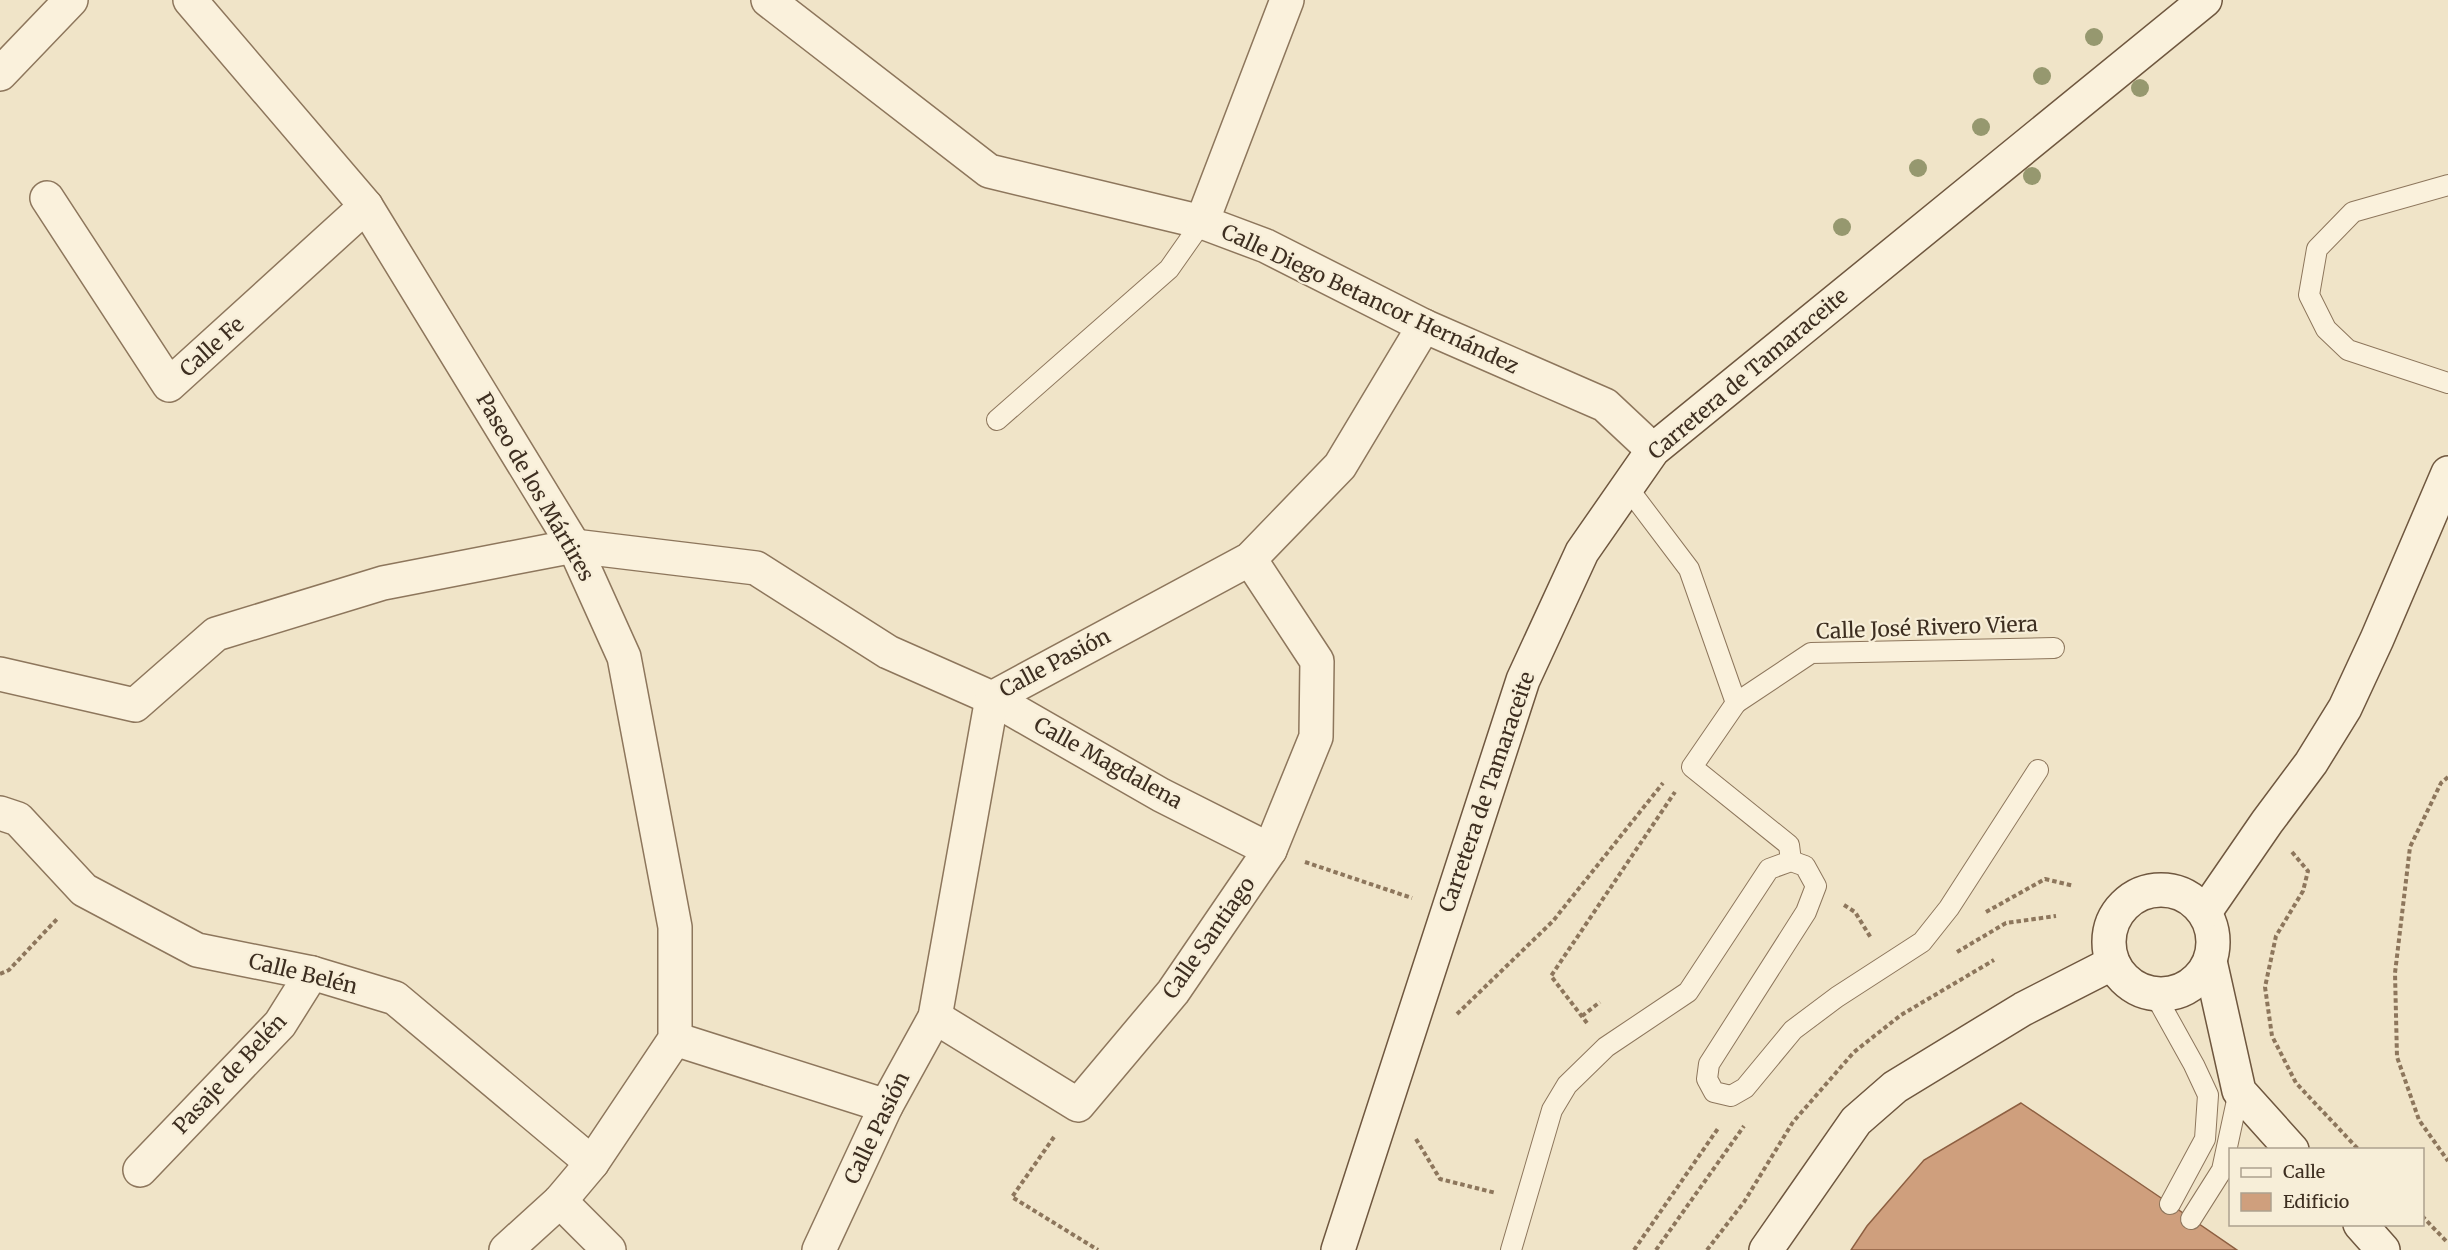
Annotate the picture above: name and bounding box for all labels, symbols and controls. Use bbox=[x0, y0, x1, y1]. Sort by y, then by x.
street label: Calle Diego Betancor Hernández bbox=[1217, 218, 1523, 379]
street label: Carretera de Tamaraceite bbox=[1642, 282, 1853, 465]
street label: Calle Fe bbox=[174, 311, 249, 383]
street label: Paseo de los Mártires bbox=[470, 388, 600, 586]
street label: Calle José Rivero Viera bbox=[1816, 610, 2038, 645]
street label: Calle Pasión bbox=[995, 622, 1115, 703]
street label: Carretera de Tamaraceite bbox=[1433, 668, 1540, 916]
street label: Calle Magdalena bbox=[1029, 711, 1187, 814]
street label: Calle Santiago bbox=[1157, 871, 1261, 1004]
street label: Calle Belén bbox=[246, 947, 360, 1000]
street label: Pasaje de Belén bbox=[167, 1008, 292, 1139]
street label: Calle Pasión bbox=[838, 1067, 915, 1188]
legend bbox=[2229, 1148, 2424, 1226]
text: Calle bbox=[2283, 1160, 2325, 1183]
text: Edificio bbox=[2283, 1190, 2349, 1213]

